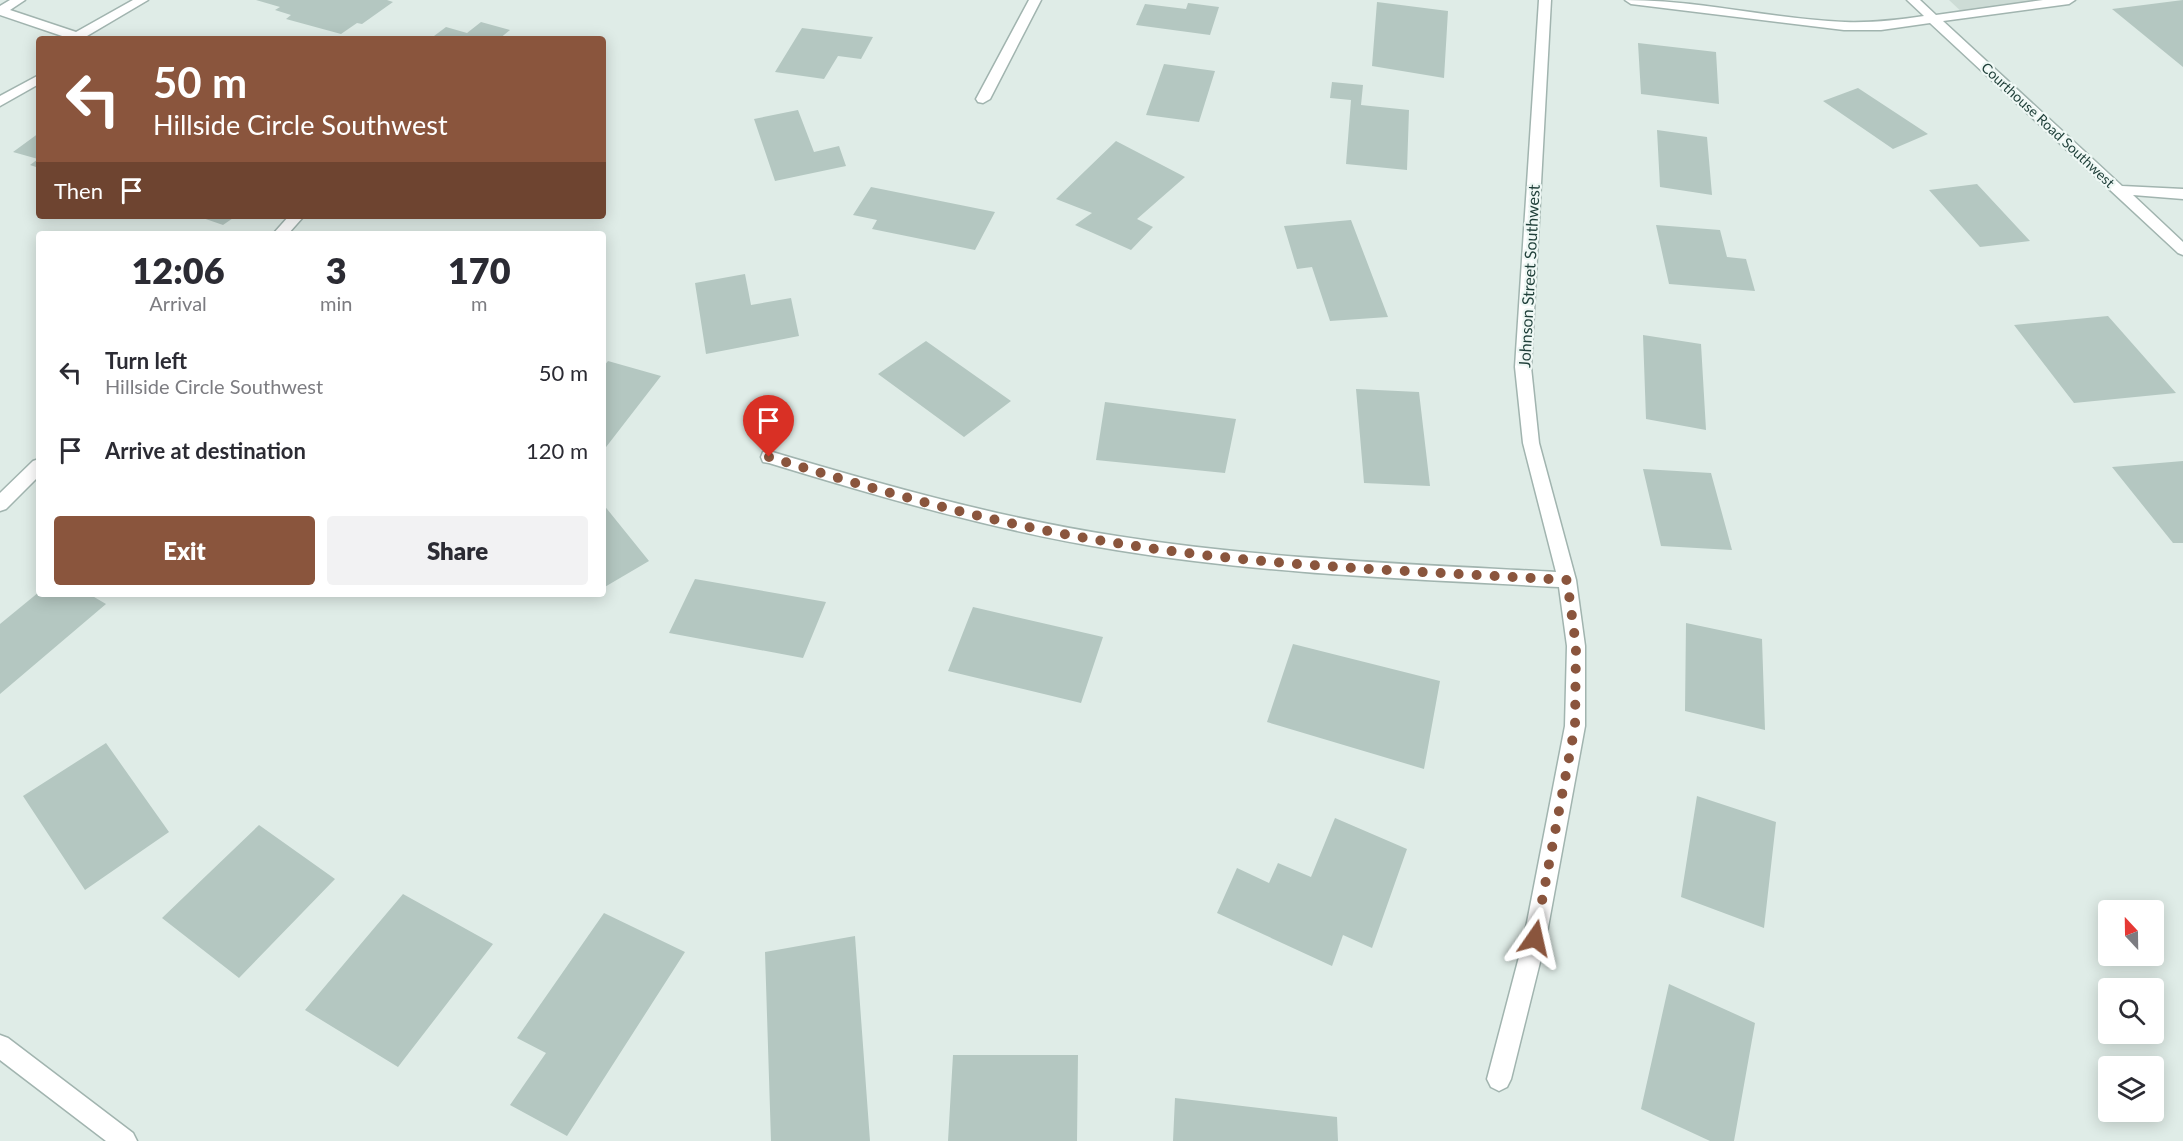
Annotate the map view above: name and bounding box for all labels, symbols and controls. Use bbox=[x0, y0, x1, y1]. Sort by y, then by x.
text: 50 m bbox=[153, 57, 247, 107]
street label: Courthouse Road Southwest bbox=[1978, 58, 2118, 191]
icon: left bbox=[54, 60, 132, 138]
text: Hillside Circle Southwest bbox=[153, 108, 448, 141]
icon: arrive bbox=[115, 174, 148, 207]
text: Then bbox=[54, 177, 103, 204]
street label: Johnson Street Southwest bbox=[1514, 184, 1543, 368]
text: 12:06 bbox=[131, 248, 225, 292]
text: 3 bbox=[326, 248, 347, 292]
text: 170 bbox=[448, 248, 511, 292]
text: Arrival bbox=[149, 291, 207, 315]
text: min bbox=[320, 291, 352, 315]
text: m bbox=[471, 291, 487, 315]
text: Turn left bbox=[105, 347, 187, 374]
icon: left bbox=[54, 356, 87, 389]
text: 50 m bbox=[539, 359, 588, 386]
text: Hillside Circle Southwest bbox=[105, 374, 323, 398]
pin bbox=[743, 395, 794, 457]
icon: arrive bbox=[752, 404, 785, 437]
icon: arrive bbox=[54, 434, 87, 467]
text: Arrive at destination bbox=[105, 437, 306, 464]
text: 120 m bbox=[526, 437, 588, 464]
button: Exit bbox=[54, 516, 315, 585]
button: Share bbox=[327, 516, 588, 585]
north arrow bbox=[2098, 900, 2164, 966]
map controls bbox=[2098, 900, 2164, 1122]
position arrow bbox=[1503, 906, 1567, 970]
button: search bbox=[2098, 978, 2164, 1044]
button: layers bbox=[2098, 1056, 2164, 1122]

